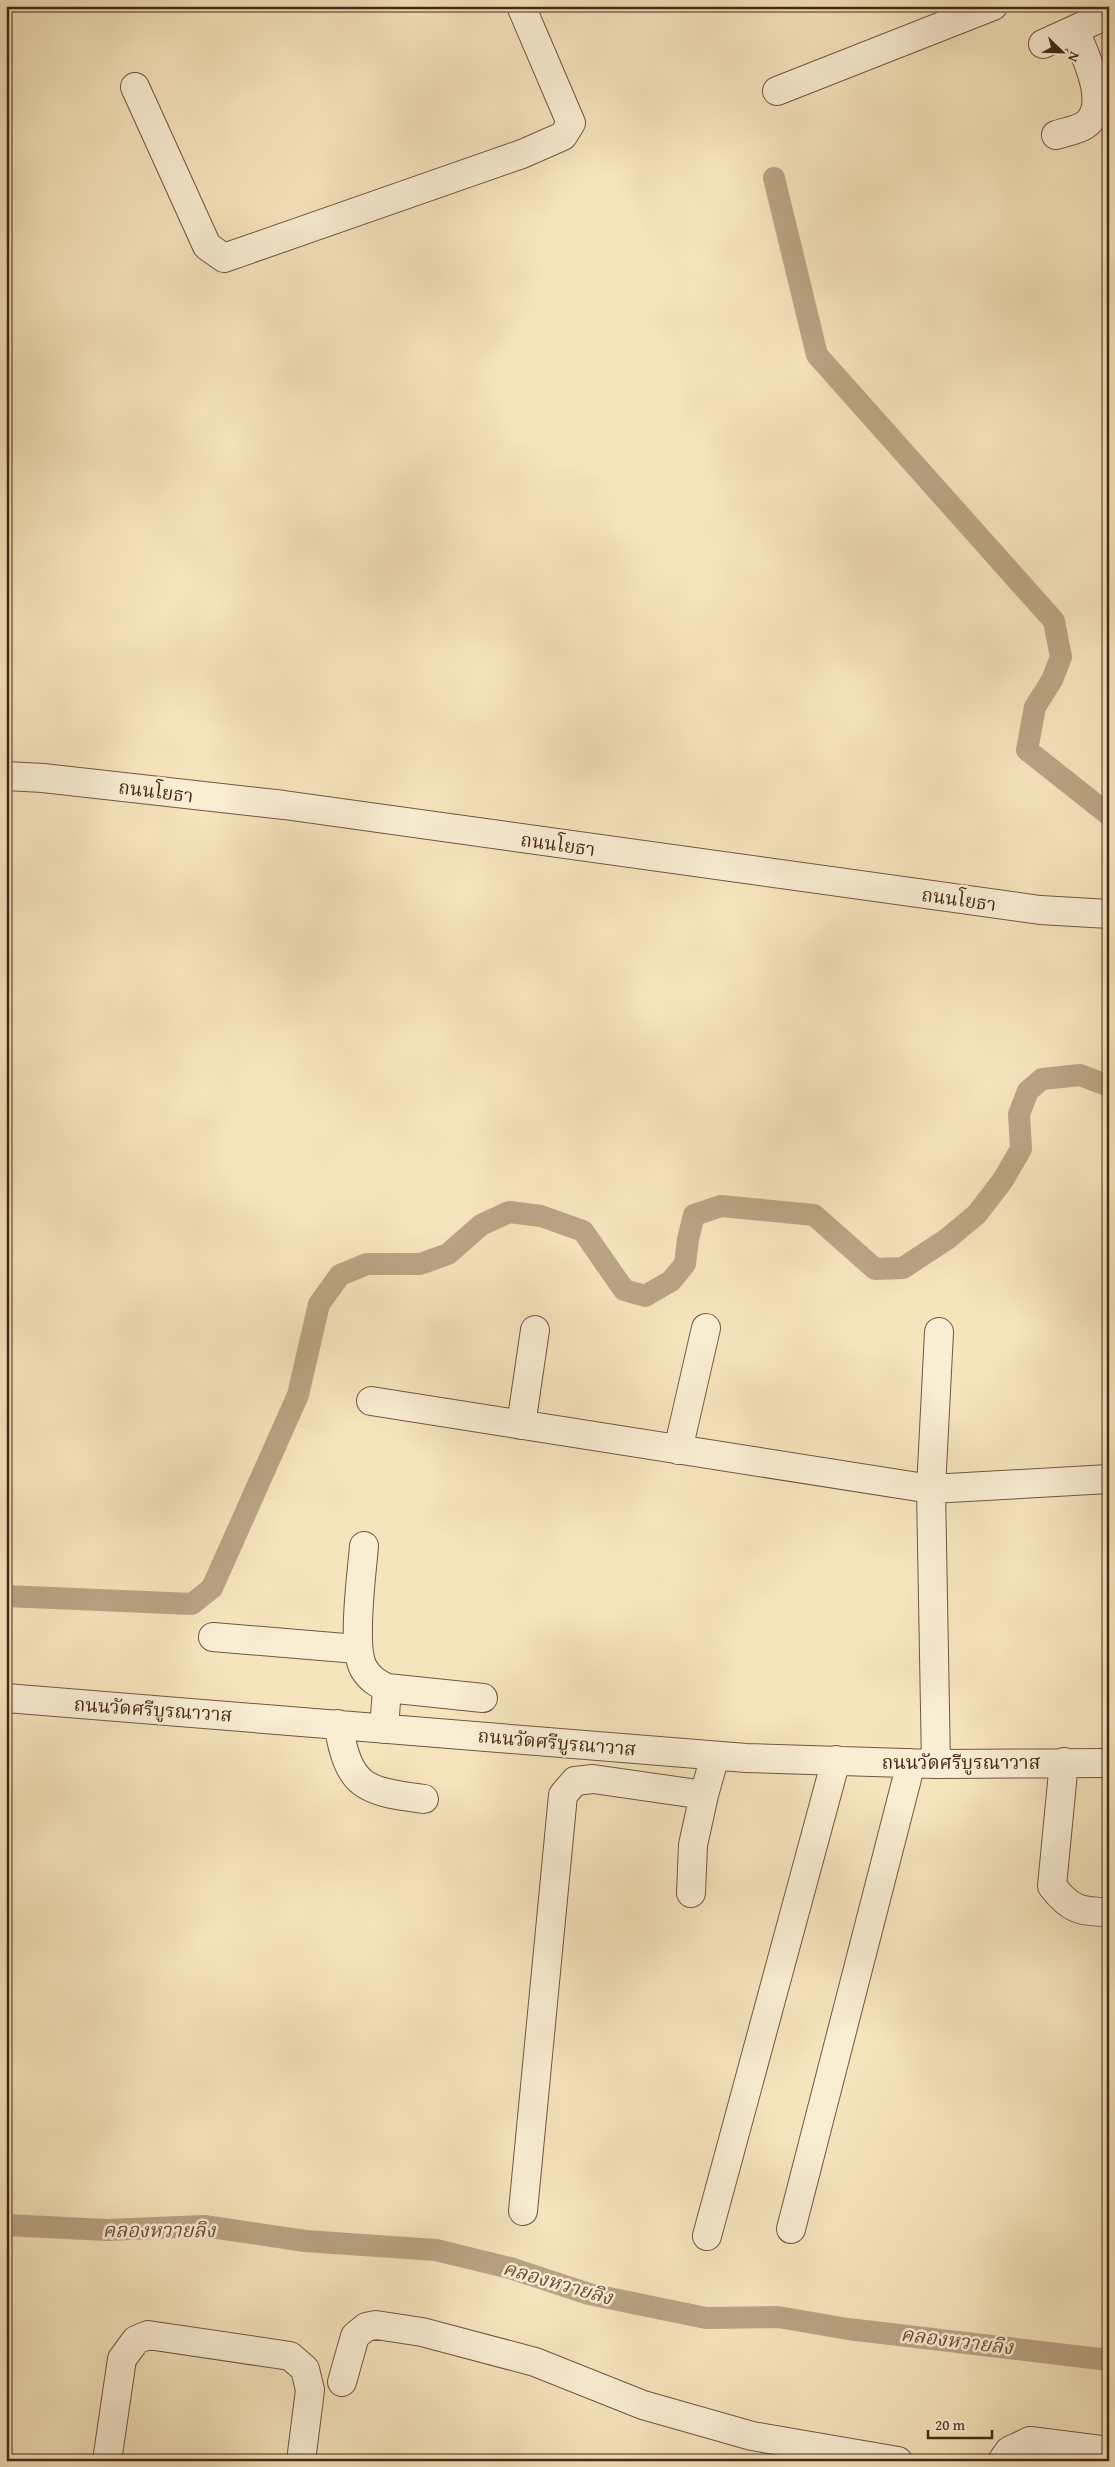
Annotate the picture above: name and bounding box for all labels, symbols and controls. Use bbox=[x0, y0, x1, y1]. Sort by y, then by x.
north arrow bbox=[1038, 28, 1088, 78]
text: N bbox=[1063, 49, 1085, 66]
street label: ถนนโยธา bbox=[117, 773, 195, 809]
street label: ถนนโยธา bbox=[519, 825, 597, 863]
street label: ถนนโยธา bbox=[920, 880, 998, 918]
street label: ถนนวัดศรีบูรณาวาส bbox=[73, 1689, 233, 1729]
street label: ถนนวัดศรีบูรณาวาส bbox=[477, 1721, 637, 1763]
street label: ถนนวัดศรีบูรณาวาส bbox=[882, 1748, 1040, 1776]
water label: คลองหวายลิง bbox=[103, 2215, 216, 2244]
water label: คลองหวายลิง bbox=[500, 2252, 617, 2312]
water label: คลองหวายลิง bbox=[899, 2319, 1016, 2361]
scale bar bbox=[928, 2407, 991, 2439]
text: 20 m bbox=[935, 2414, 966, 2435]

